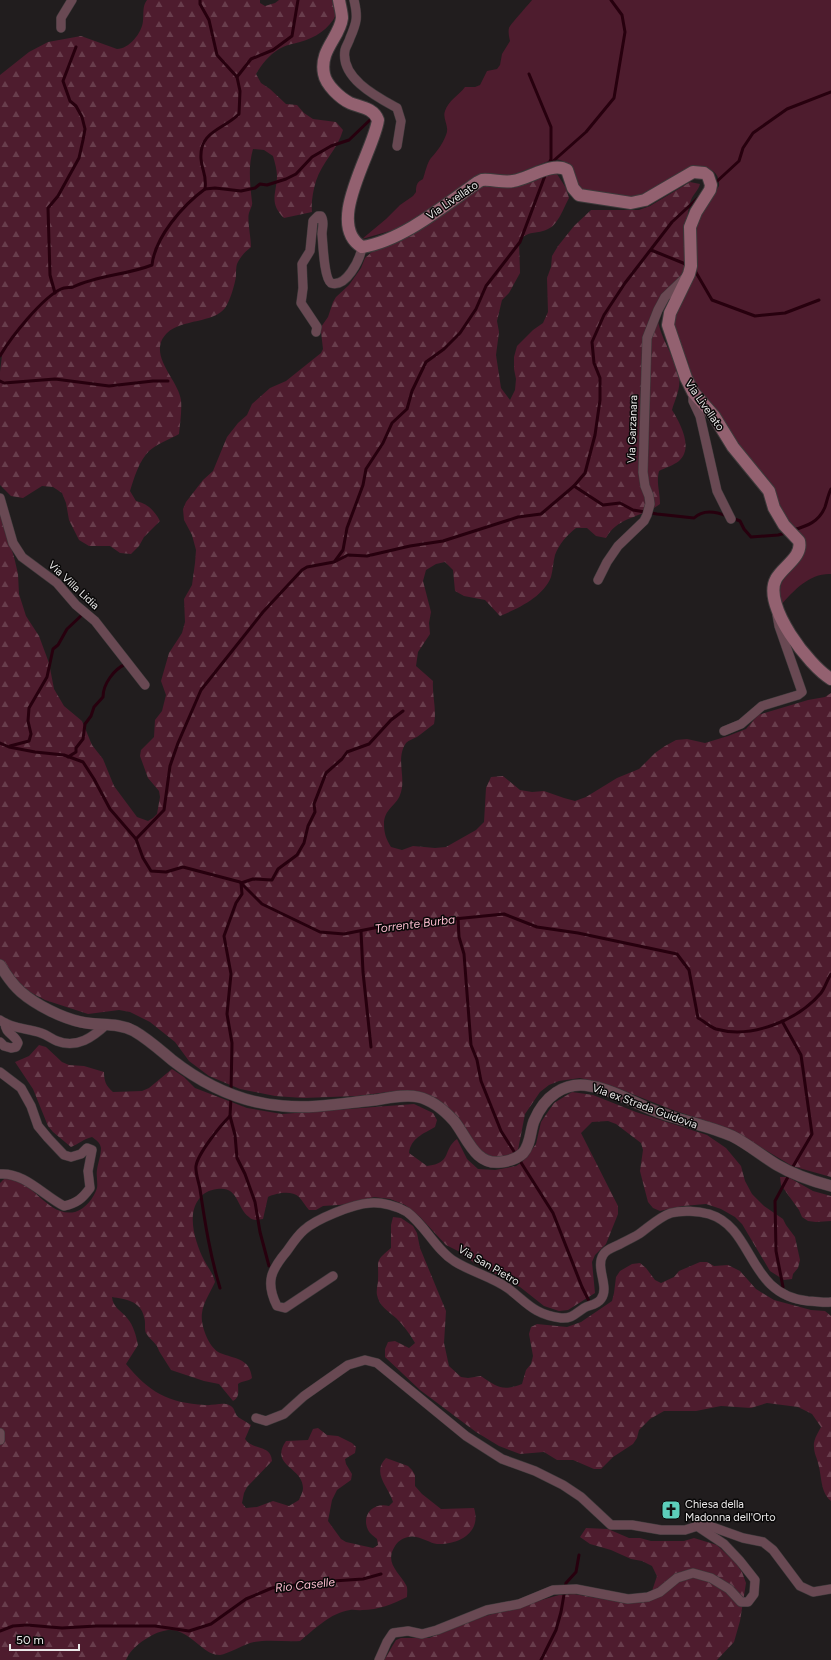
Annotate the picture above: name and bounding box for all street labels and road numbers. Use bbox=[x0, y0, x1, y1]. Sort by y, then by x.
street label: Via Livellato bbox=[424, 178, 481, 222]
street label: Via Livellato bbox=[682, 377, 727, 433]
street label: Via Garzanara bbox=[625, 395, 640, 463]
street label: Via Villa Lidia bbox=[46, 559, 102, 612]
street label: Via ex Strada Guidovia bbox=[590, 1081, 699, 1132]
street label: Via San Pietro bbox=[456, 1243, 522, 1288]

